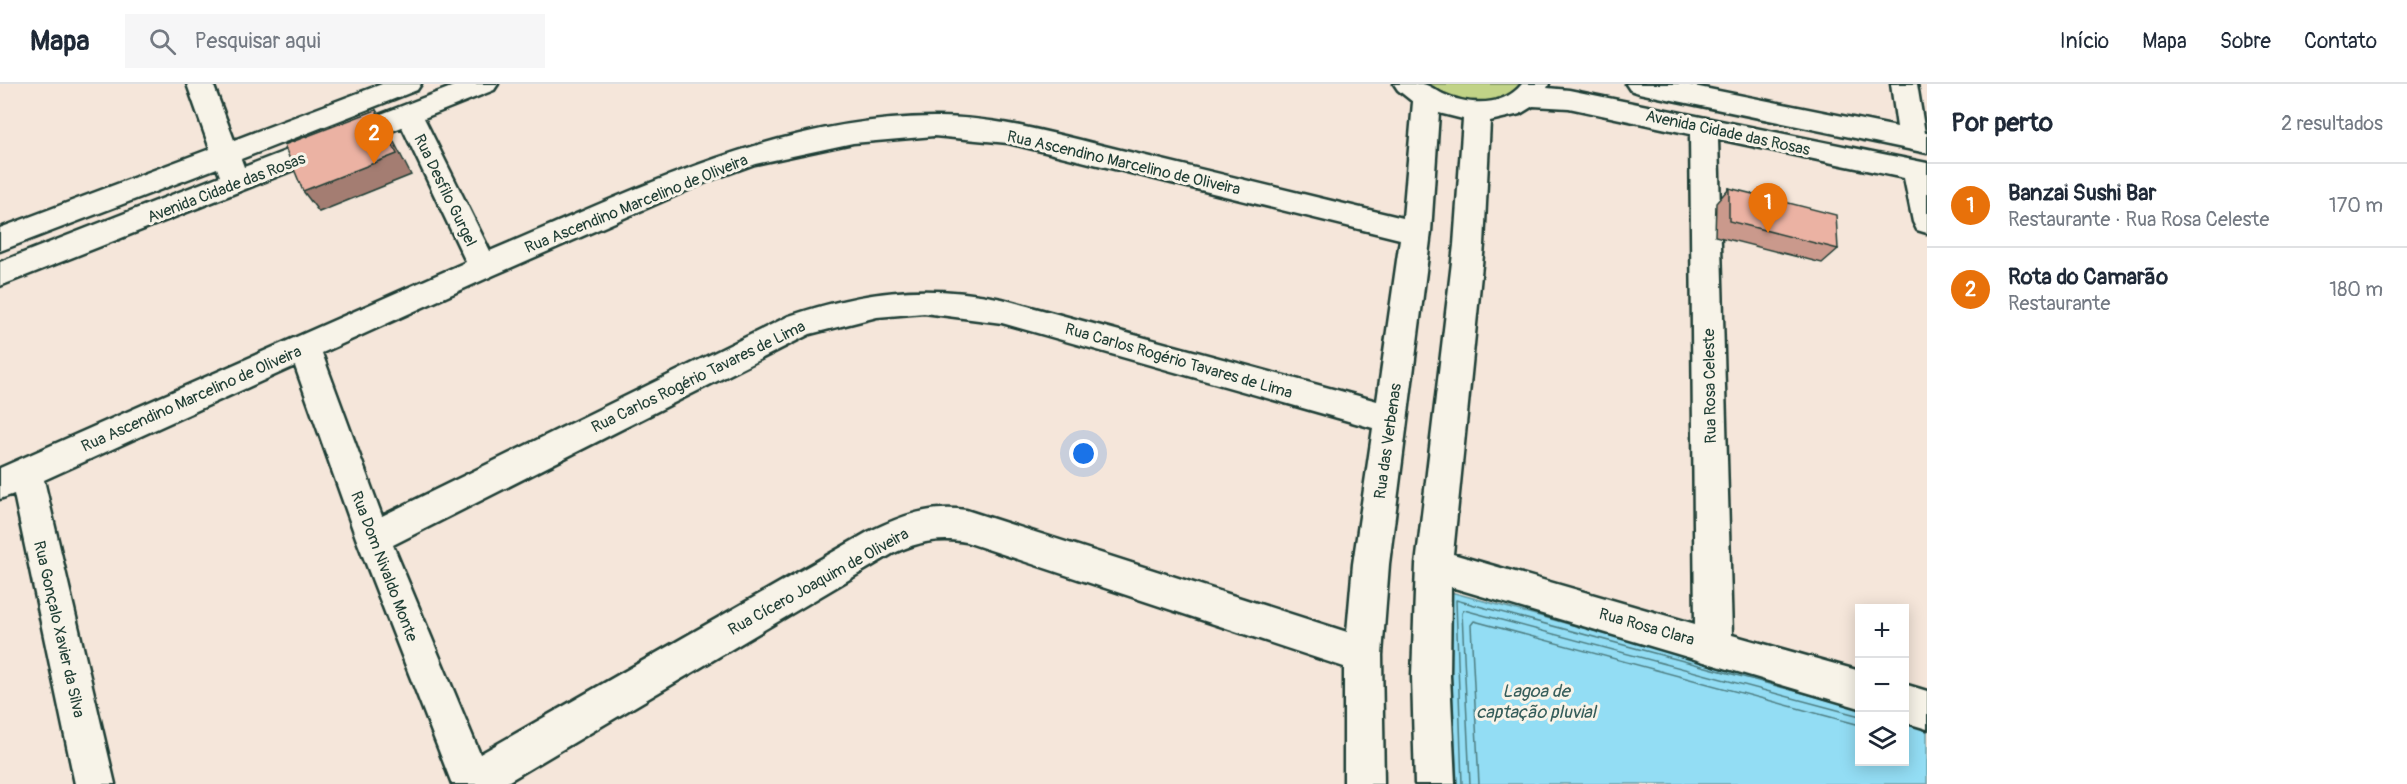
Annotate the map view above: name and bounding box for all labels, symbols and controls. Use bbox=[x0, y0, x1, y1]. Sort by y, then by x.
search box bbox=[125, 14, 545, 68]
text: Mapa bbox=[30, 24, 89, 59]
icon: search bbox=[146, 25, 179, 58]
text: Pesquisar aqui bbox=[194, 27, 321, 55]
text: Início bbox=[2060, 28, 2109, 55]
text: Mapa bbox=[2142, 28, 2187, 55]
text: Sobre bbox=[2220, 28, 2271, 55]
text: Contato bbox=[2304, 28, 2377, 55]
street label: Avenida Cidade das Rosas bbox=[1644, 106, 1812, 160]
text: Por perto bbox=[1951, 107, 2053, 139]
text: 2 resultados bbox=[2281, 111, 2383, 136]
pin: 2 bbox=[354, 115, 394, 164]
street label: Rua Ascendino Marcelino de Oliveira bbox=[1005, 126, 1242, 200]
street label: Rua Desfilo Gurgel bbox=[409, 131, 481, 250]
street label: Avenida Cidade das Rosas bbox=[144, 149, 308, 227]
street label: Rua Ascendino Marcelino de Oliveira bbox=[522, 150, 751, 258]
text: Banzai Sushi Bar bbox=[2008, 179, 2156, 207]
pin: 1 bbox=[1748, 184, 1788, 233]
text: 1 bbox=[1967, 193, 1974, 218]
text: 170 m bbox=[2329, 193, 2383, 218]
text: Restaurante · Rua Rosa Celeste bbox=[2008, 207, 2269, 232]
text: Rota do Camarão bbox=[2008, 263, 2168, 291]
text: 2 bbox=[1965, 277, 1976, 302]
text: 180 m bbox=[2329, 277, 2383, 302]
text: Restaurante bbox=[2008, 291, 2110, 316]
street label: Rua Carlos Rogério Tavares de Lima bbox=[588, 316, 809, 438]
street label: Rua Carlos Rogério Tavares de Lima bbox=[1063, 319, 1295, 403]
street label: Rua Rosa Celeste bbox=[1699, 328, 1721, 444]
street label: Rua Ascendino Marcelino de Oliveira bbox=[78, 341, 305, 457]
street label: Rua das Verbenas bbox=[1370, 382, 1406, 500]
your location bbox=[1069, 439, 1098, 468]
street label: Rua Dom Nivaldo Monte bbox=[346, 488, 422, 644]
street label: Rua Cícero Joaquim de Oliveira bbox=[725, 524, 912, 640]
street label: Rua Gonçalo Xavier da Silva bbox=[29, 539, 89, 720]
street label: Rua Rosa Clara bbox=[1597, 604, 1697, 650]
map controls bbox=[1855, 604, 1909, 766]
button: + bbox=[1855, 604, 1909, 658]
button: − bbox=[1855, 658, 1909, 712]
water label: Lagoa de captação pluvial bbox=[1476, 680, 1598, 724]
button: layers bbox=[1855, 712, 1909, 766]

